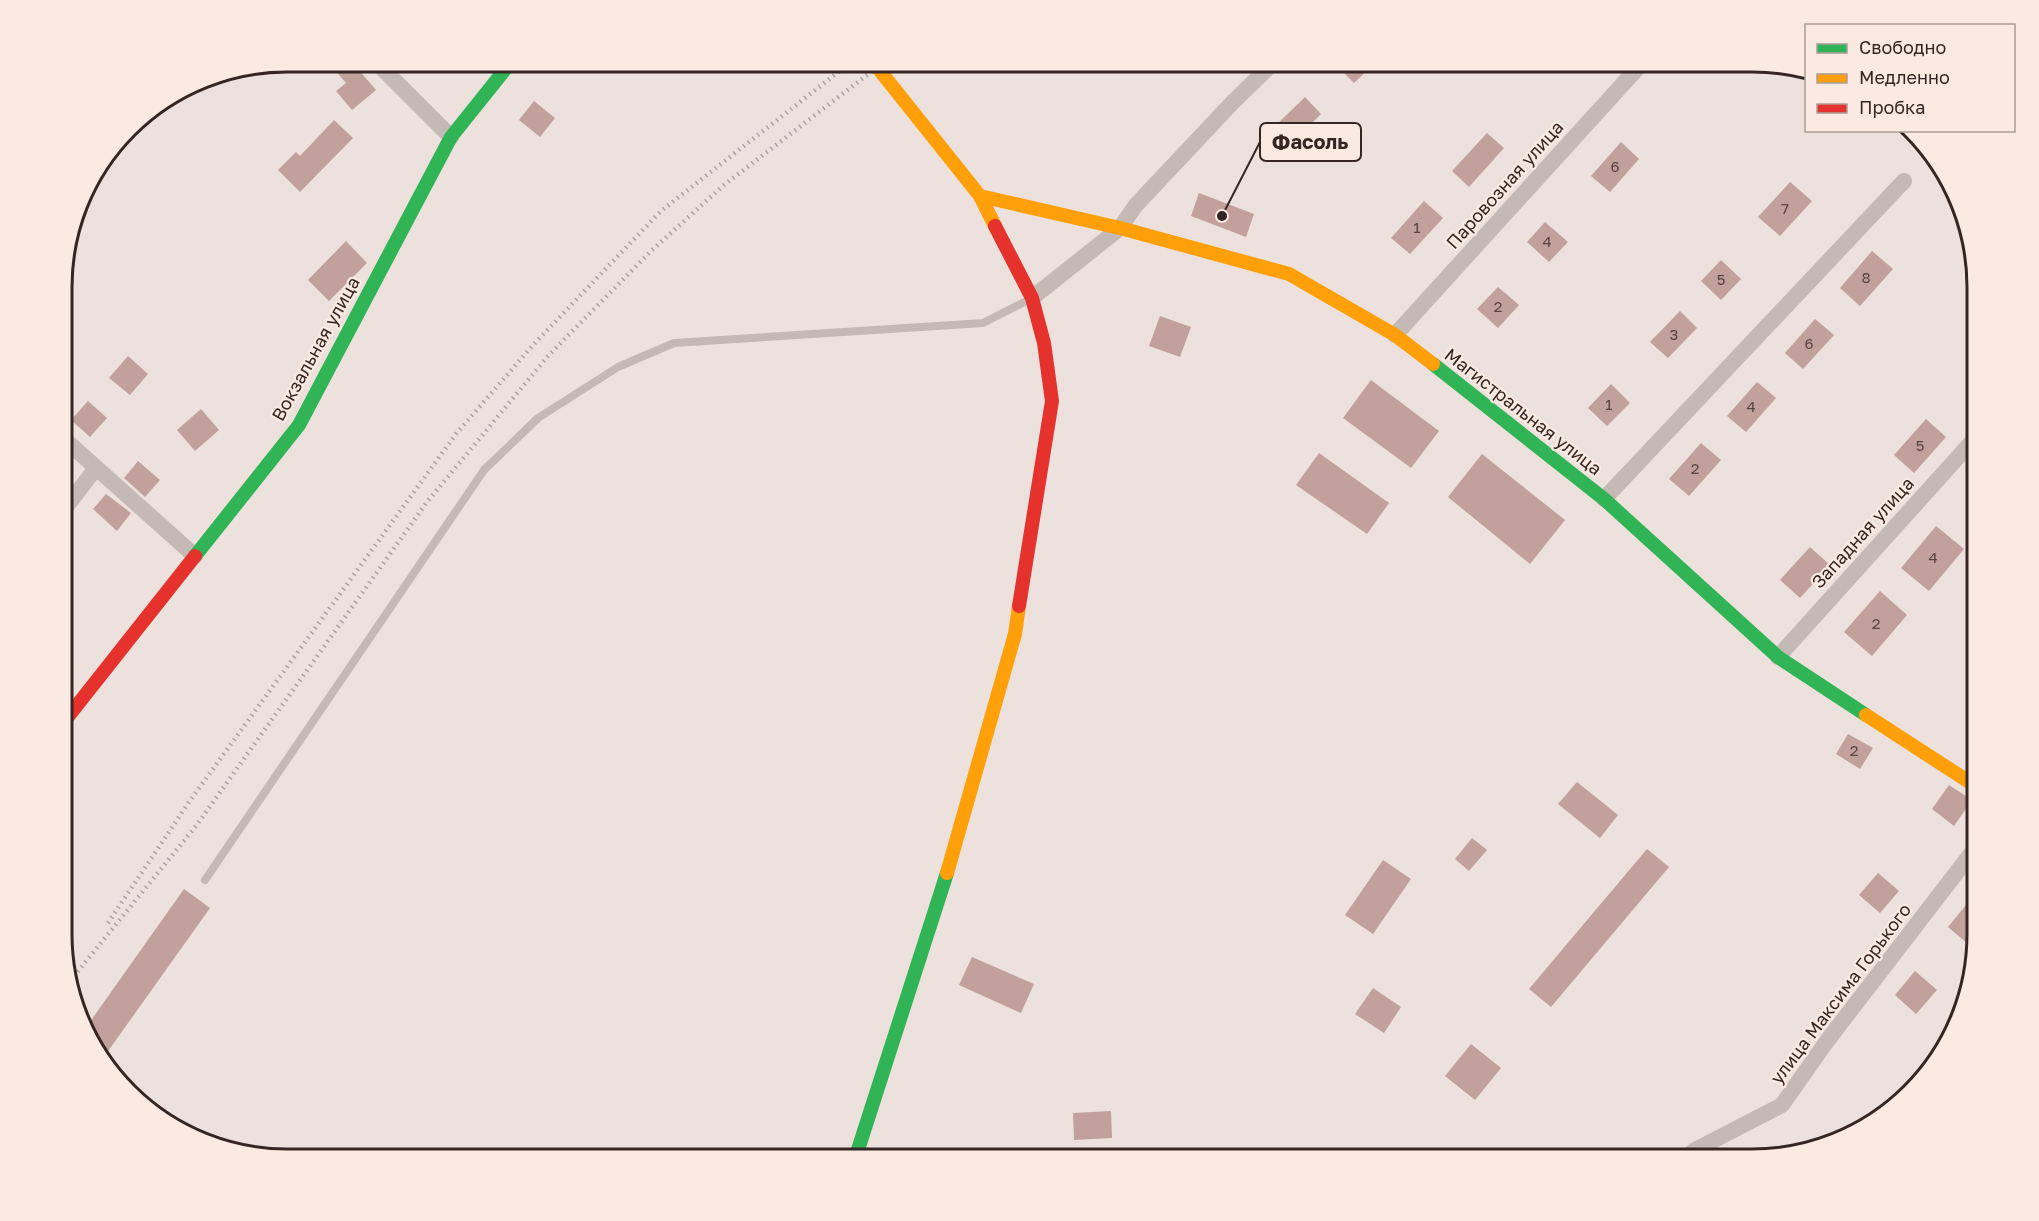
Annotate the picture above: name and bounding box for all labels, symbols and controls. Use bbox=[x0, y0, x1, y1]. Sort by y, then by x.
legend bbox=[1805, 24, 2015, 132]
text: Свободно bbox=[1859, 36, 1946, 58]
text: Медленно bbox=[1859, 66, 1950, 88]
text: Пробка bbox=[1859, 96, 1925, 118]
street label: Паровозная улица bbox=[1441, 116, 1568, 253]
callout: Фасоль bbox=[1260, 123, 1361, 161]
text: Фасоль bbox=[1272, 129, 1348, 153]
house number: 6 bbox=[1610, 157, 1620, 175]
house number: 7 bbox=[1781, 199, 1789, 217]
house number: 1 bbox=[1413, 218, 1421, 236]
house number: 4 bbox=[1542, 232, 1552, 250]
house number: 8 bbox=[1861, 268, 1871, 286]
house number: 5 bbox=[1717, 270, 1725, 288]
street label: Вокзальная улица bbox=[266, 273, 364, 424]
house number: 2 bbox=[1494, 297, 1502, 315]
house number: 3 bbox=[1670, 325, 1678, 343]
house number: 6 bbox=[1804, 334, 1814, 352]
street label: Магистральная улица bbox=[1441, 343, 1607, 479]
house number: 1 bbox=[1605, 395, 1613, 413]
house number: 4 bbox=[1746, 397, 1756, 415]
house number: 5 bbox=[1916, 436, 1924, 454]
house number: 2 bbox=[1691, 459, 1699, 477]
street label: Западная улица bbox=[1807, 472, 1918, 593]
house number: 4 bbox=[1928, 548, 1938, 566]
house number: 2 bbox=[1872, 614, 1880, 632]
house number: 2 bbox=[1850, 741, 1858, 759]
street label: улица Максима Горького bbox=[1765, 899, 1915, 1088]

